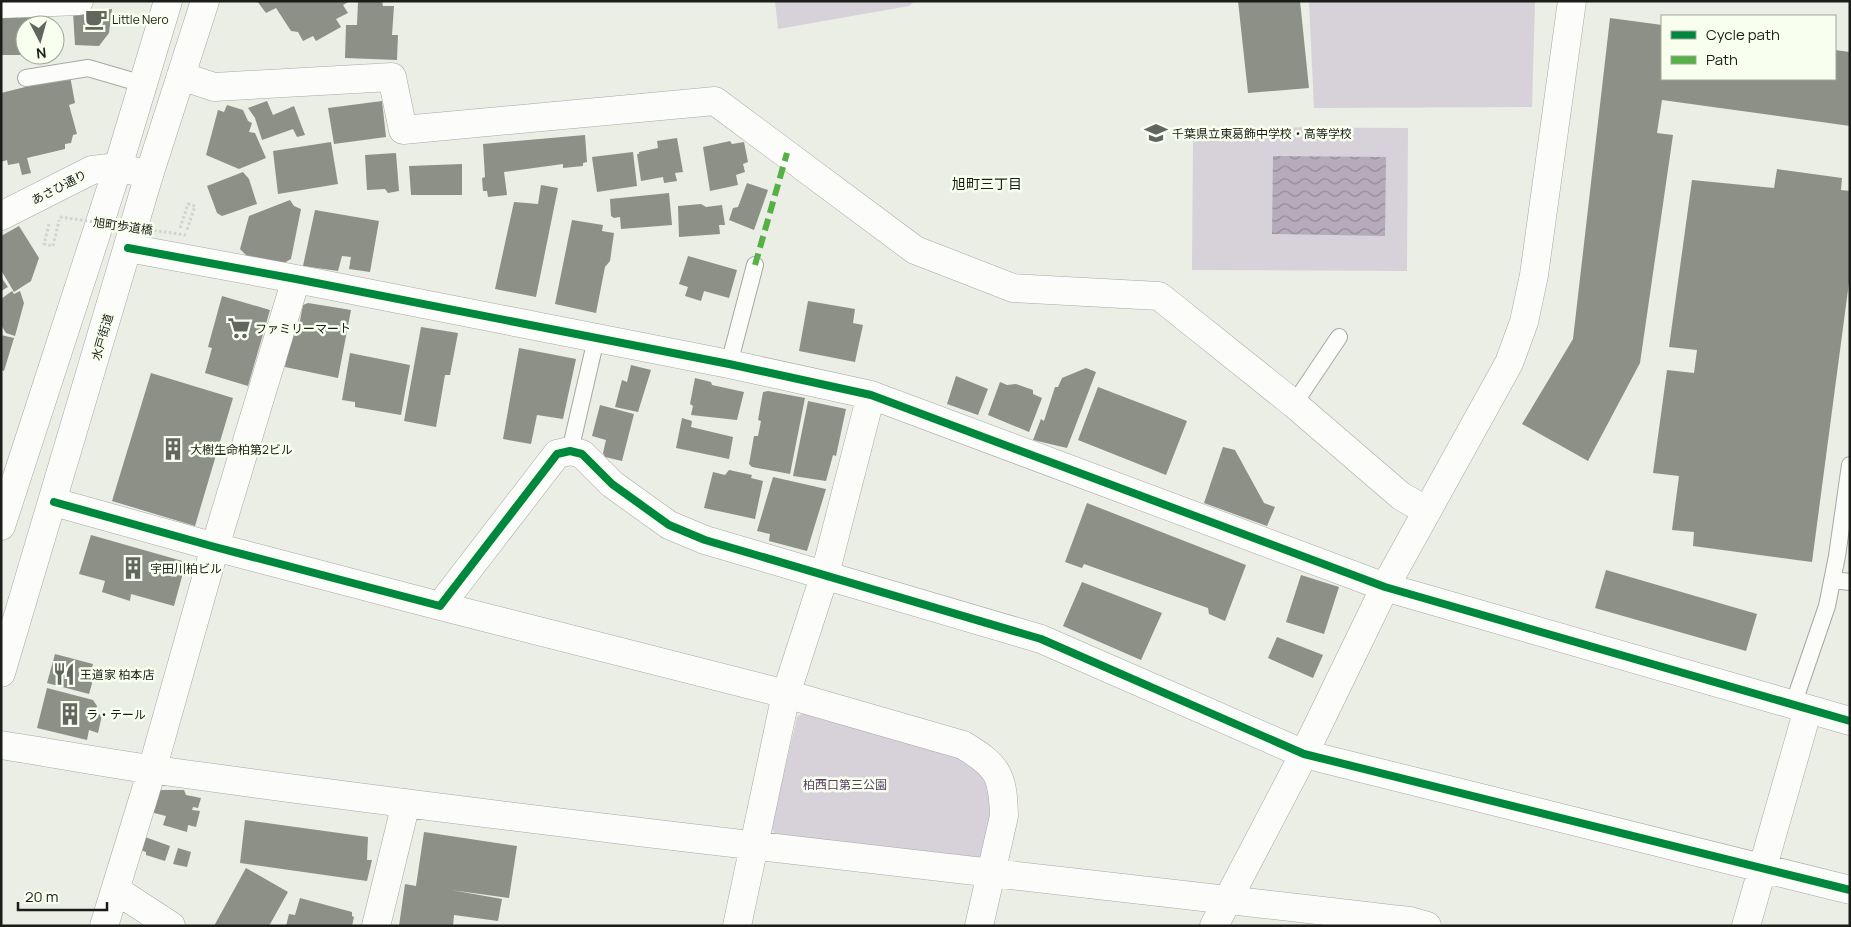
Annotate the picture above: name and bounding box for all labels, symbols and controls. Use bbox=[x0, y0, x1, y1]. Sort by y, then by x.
cafe icon: Little Nero bbox=[83, 6, 109, 32]
place label: Little Nero bbox=[112, 11, 169, 28]
north arrow bbox=[15, 15, 65, 65]
legend bbox=[1661, 15, 1836, 80]
text: Cycle path bbox=[1706, 24, 1780, 45]
text: N bbox=[35, 43, 47, 63]
text: Path bbox=[1706, 49, 1738, 70]
school or university icon: 千葉県立東葛飾中学校・高等学校 bbox=[1143, 120, 1169, 146]
place label: 千葉県立東葛飾中学校・高等学校 bbox=[1172, 125, 1352, 142]
street label: あさひ通り bbox=[28, 166, 90, 208]
district label: 旭町三丁目 bbox=[952, 174, 1022, 193]
street label: 旭町歩道橋 bbox=[92, 213, 154, 239]
street label: 水戸街道 bbox=[87, 312, 117, 362]
supermarket icon: ファミリーマート bbox=[226, 315, 252, 341]
place label: ファミリーマート bbox=[255, 320, 351, 337]
building icon: 大樹生命柏第2ビル bbox=[160, 436, 186, 462]
place label: 大樹生命柏第2ビル bbox=[190, 441, 293, 458]
building icon: 宇田川柏ビル bbox=[120, 555, 146, 581]
place label: 宇田川柏ビル bbox=[150, 560, 222, 577]
restaurant icon: 王道家 柏本店 bbox=[51, 661, 77, 687]
place label: 王道家 柏本店 bbox=[80, 666, 154, 683]
building icon: ラ・テール bbox=[57, 701, 83, 727]
place label: ラ・テール bbox=[86, 706, 146, 723]
park label: 柏西口第三公園 bbox=[803, 776, 887, 793]
scale bar bbox=[18, 880, 106, 912]
text: 20 m bbox=[25, 886, 58, 907]

